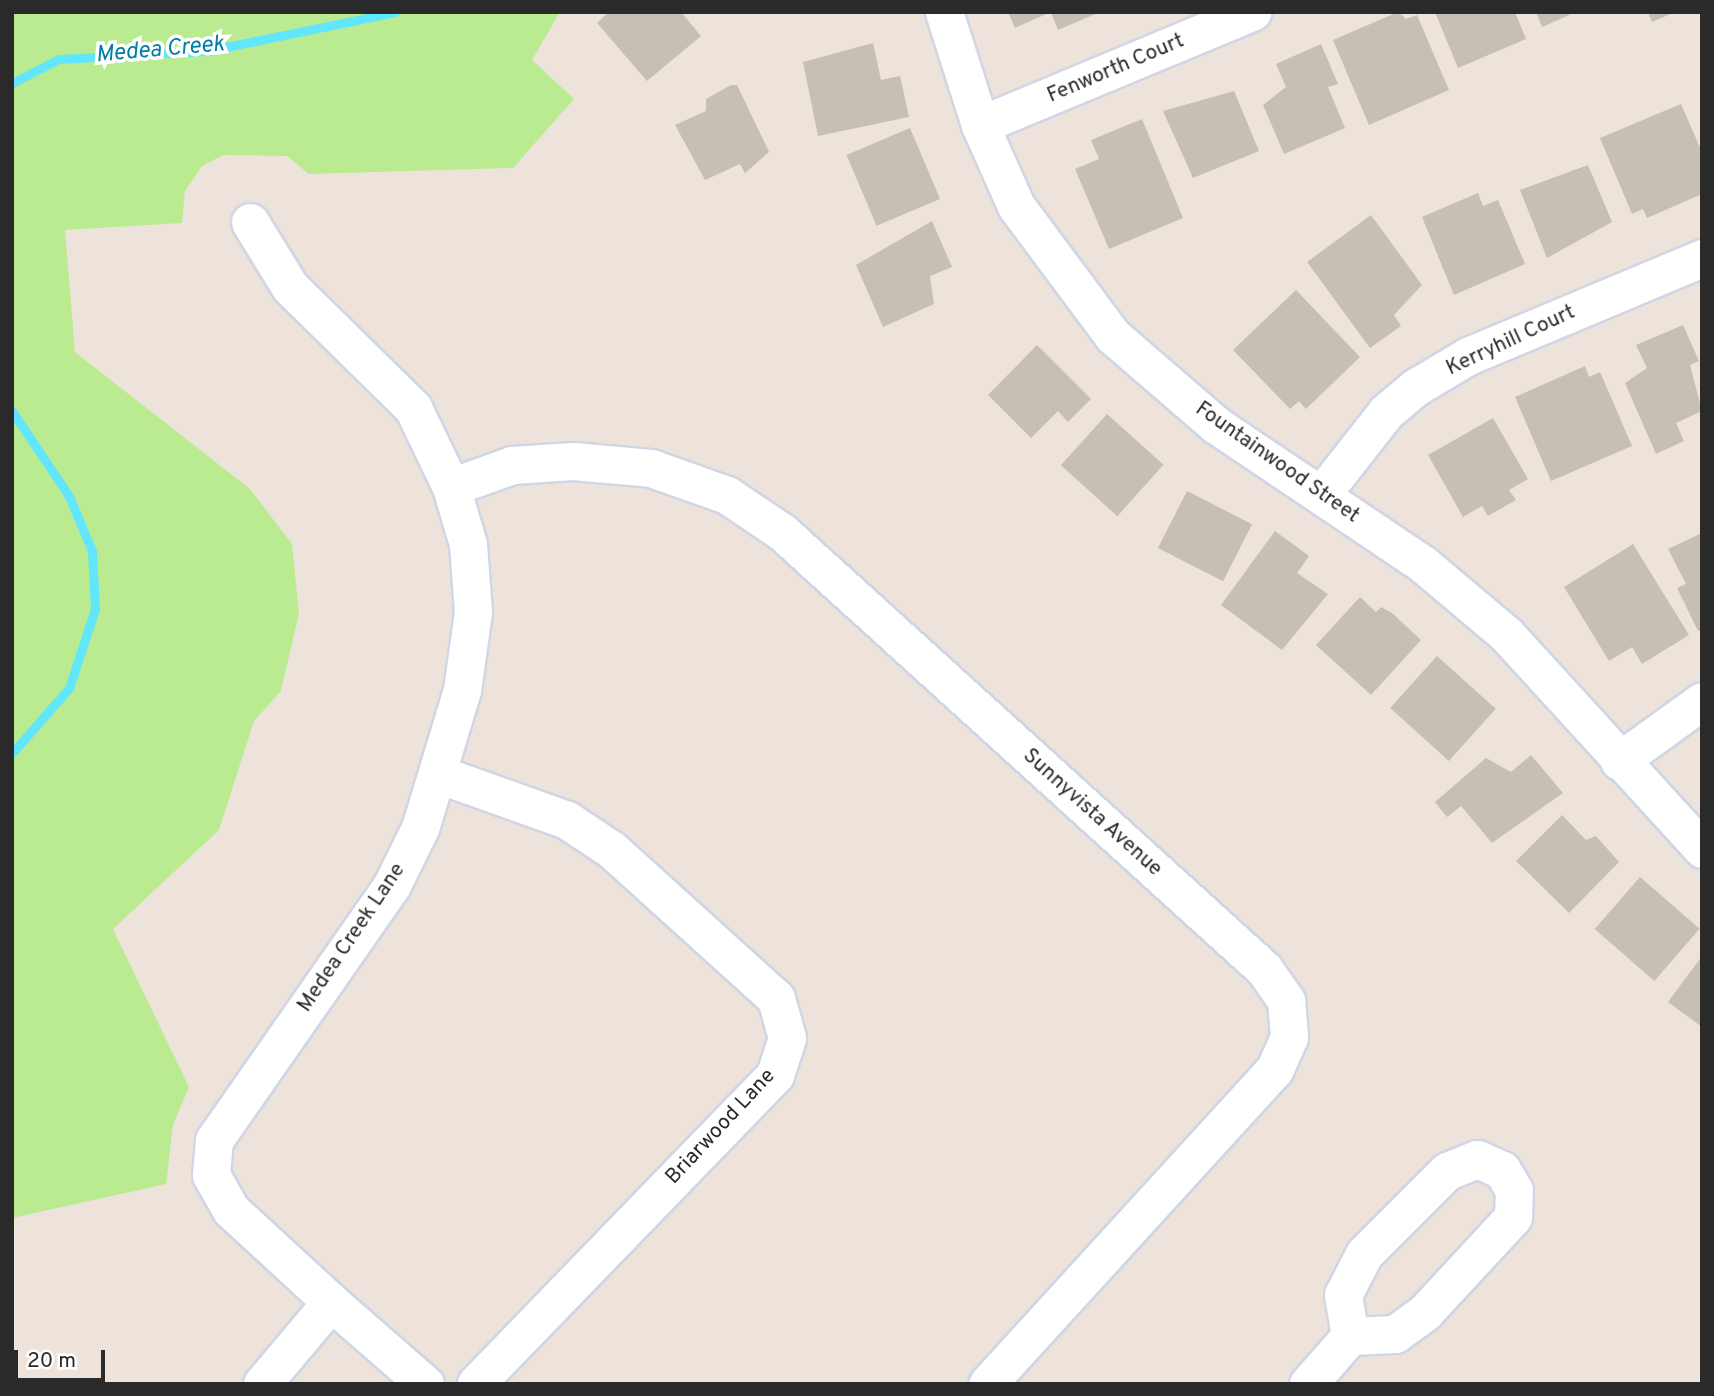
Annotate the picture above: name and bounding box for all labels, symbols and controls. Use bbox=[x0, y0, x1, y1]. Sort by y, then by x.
street label: Fenworth Court bbox=[1044, 29, 1188, 109]
water label: Medea Creek bbox=[95, 32, 225, 70]
street label: Kerryhill Court bbox=[1443, 300, 1579, 382]
street label: Fountainwood Street bbox=[1190, 397, 1364, 529]
street label: Sunnyvista Avenue bbox=[1017, 743, 1167, 883]
street label: Medea Creek Lane bbox=[293, 859, 411, 1017]
street label: Briarwood Lane bbox=[661, 1064, 781, 1190]
scale bar bbox=[18, 1336, 108, 1380]
text: 20 m bbox=[27, 1348, 76, 1375]

